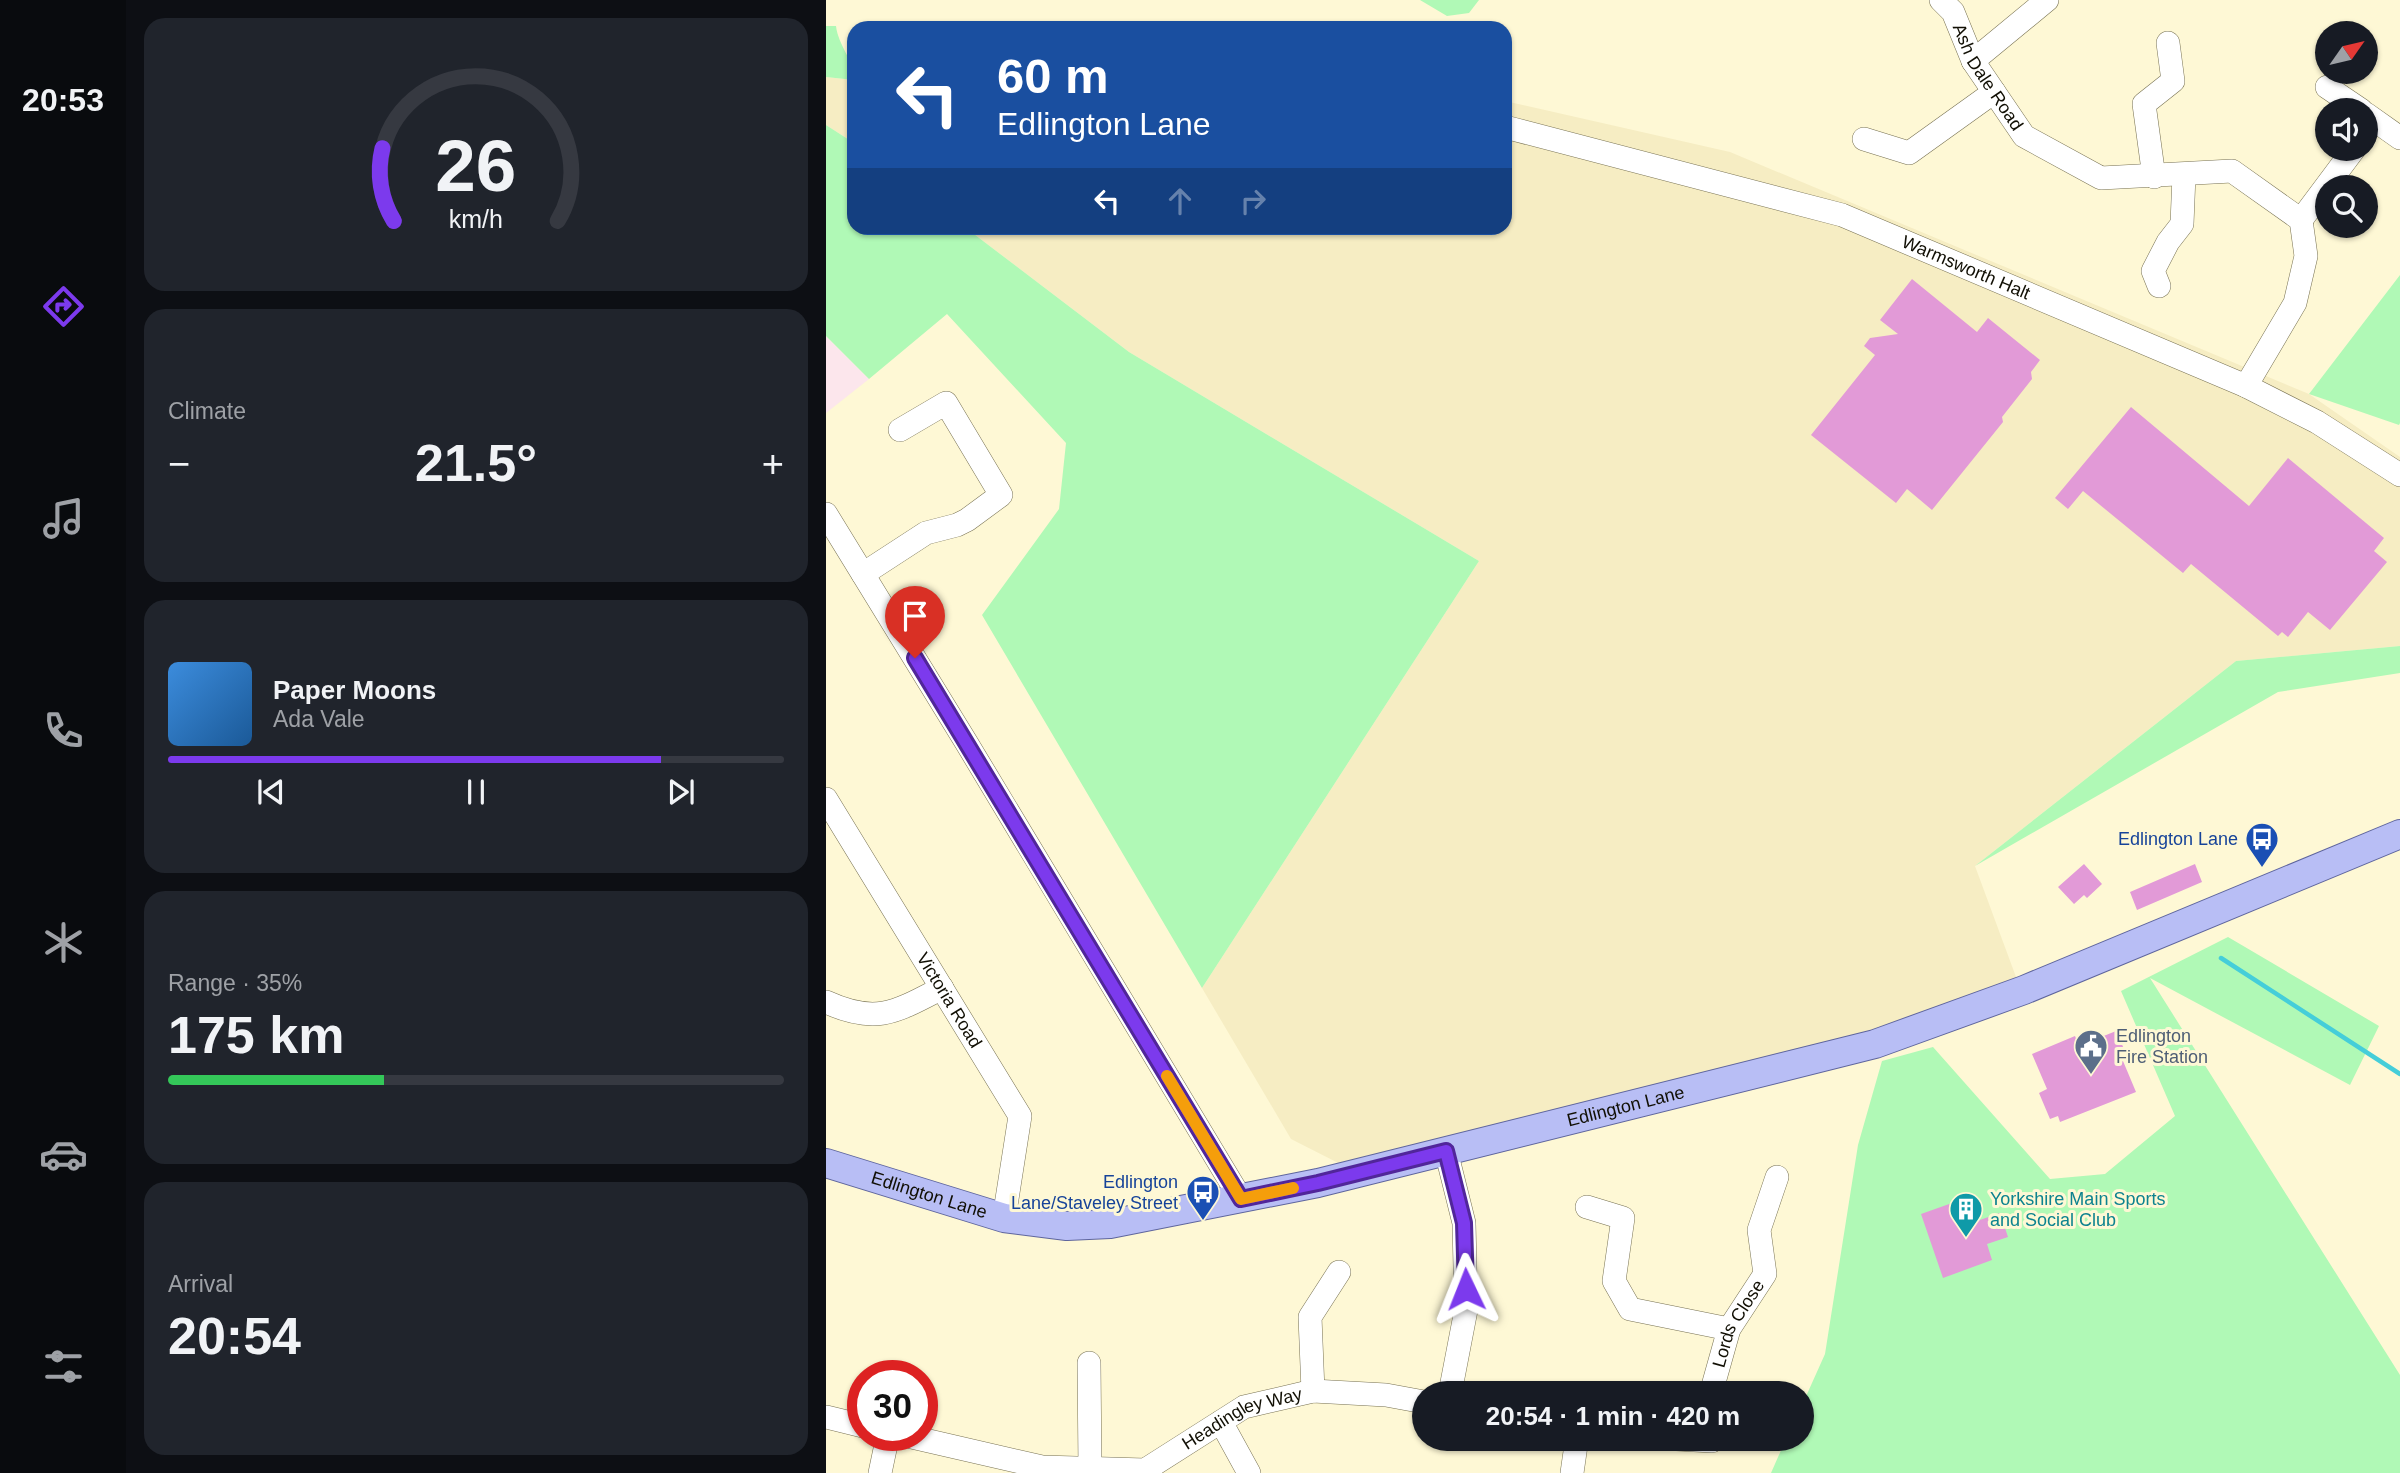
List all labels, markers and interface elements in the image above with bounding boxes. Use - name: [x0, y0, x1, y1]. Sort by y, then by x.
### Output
- street label: Ash Dale Road: [1949, 21, 2027, 134]
- north arrow: [2315, 21, 2378, 84]
- map controls: [2315, 21, 2378, 238]
- icon: left: [882, 49, 973, 140]
- text: 60 m: [997, 49, 1109, 103]
- text: 20:53: [22, 82, 104, 118]
- button: sound: [2315, 98, 2378, 161]
- text: Edlington Lane: [997, 106, 1211, 142]
- text: 26: [436, 125, 516, 206]
- button: search: [2315, 175, 2378, 238]
- icon: left: [1088, 182, 1126, 220]
- icon: ahead: [1161, 182, 1199, 220]
- icon: right: [1234, 182, 1272, 220]
- text: km/h: [449, 204, 503, 232]
- street label: Warmsworth Halt: [1899, 232, 2033, 303]
- icon: directions: [39, 282, 88, 331]
- text: Climate: [168, 398, 246, 424]
- text: 21.5°: [415, 434, 537, 492]
- text: −: [168, 443, 190, 485]
- text: +: [762, 443, 784, 485]
- icon: music: [39, 494, 88, 543]
- pin: [885, 586, 945, 658]
- icon: arrive: [896, 597, 934, 635]
- text: Paper Moons: [273, 675, 436, 705]
- icon: phone: [39, 706, 88, 755]
- text: Ada Vale: [273, 706, 365, 732]
- icon: previous: [252, 773, 290, 811]
- icon: pause: [457, 773, 495, 811]
- icon: next: [662, 773, 700, 811]
- bus stop icon: Edlington Lane: [2243, 820, 2281, 869]
- place label: Edlington Lane: [2118, 829, 2238, 849]
- icon: climate: [39, 918, 88, 967]
- street label: Victoria Road: [913, 949, 986, 1051]
- text: Range · 35%: [168, 970, 302, 996]
- text: 175 km: [168, 1006, 344, 1064]
- place label: Edlington Fire Station: [2116, 1026, 2208, 1067]
- public building icon: Edlington Fire Station: [2072, 1027, 2110, 1076]
- street label: Edlington Lane: [1565, 1082, 1686, 1130]
- icon: car: [39, 1130, 88, 1179]
- street label: Edlington Lane: [869, 1168, 990, 1222]
- place label: Edlington Lane/Staveley Street: [1011, 1172, 1178, 1213]
- bus stop icon: Edlington Lane/Staveley Street: [1184, 1173, 1222, 1222]
- place label: Yorkshire Main Sports and Social Club: [1990, 1189, 2165, 1230]
- building icon: Yorkshire Main Sports and Social Club: [1947, 1190, 1985, 1239]
- position arrow: [1429, 1252, 1503, 1326]
- text: Arrival: [168, 1271, 233, 1297]
- street label: Lords Close: [1709, 1276, 1768, 1370]
- text: 20:54: [168, 1307, 301, 1365]
- icon: filters: [39, 1342, 88, 1391]
- speed limit sign: 30: [847, 1360, 938, 1451]
- street label: Headingley Way: [1179, 1384, 1304, 1454]
- text: 20:54 · 1 min · 420 m: [1486, 1401, 1740, 1431]

